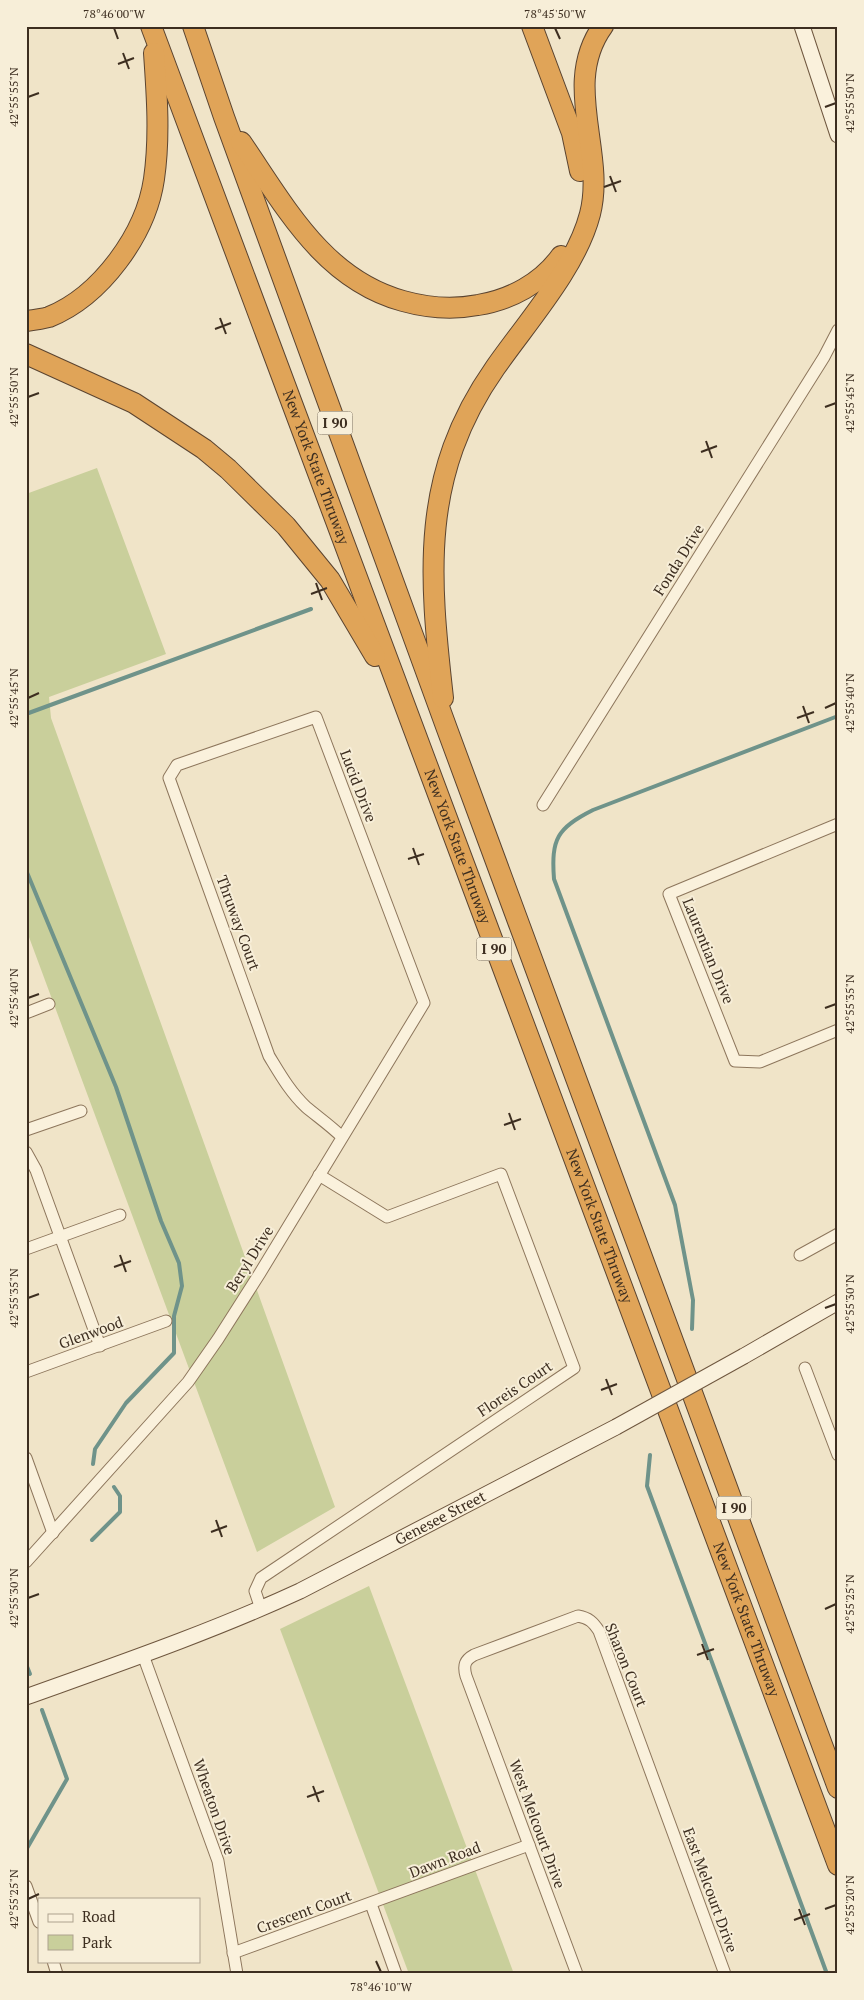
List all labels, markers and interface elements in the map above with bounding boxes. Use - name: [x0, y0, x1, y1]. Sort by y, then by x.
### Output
- text: 78°46'00"W: [83, 6, 146, 21]
- text: 78°45'50"W: [524, 6, 587, 21]
- text: 42°55'55"N: [6, 67, 21, 127]
- text: 42°55'50"N: [842, 73, 857, 133]
- text: 42°55'50"N: [6, 367, 21, 427]
- text: 42°55'45"N: [842, 373, 857, 433]
- street label: New York State Thruway: [279, 387, 355, 547]
- road number: I 90: [318, 412, 352, 434]
- street label: Fonda Drive: [648, 520, 708, 599]
- text: 42°55'45"N: [6, 668, 21, 728]
- text: 42°55'40"N: [842, 673, 857, 733]
- street label: Lucid Drive: [336, 747, 382, 825]
- street label: New York State Thruway: [421, 766, 497, 927]
- street label: Thruway Court: [212, 872, 266, 973]
- street label: Laurentian Drive: [679, 895, 739, 1007]
- road number: I 90: [476, 938, 512, 961]
- text: 42°55'40"N: [6, 968, 21, 1028]
- text: 42°55'35"N: [842, 974, 857, 1034]
- street label: New York State Thruway: [562, 1146, 638, 1306]
- street label: Beryl Drive: [221, 1222, 277, 1295]
- text: 42°55'35"N: [6, 1268, 21, 1328]
- text: 42°55'30"N: [842, 1274, 857, 1334]
- street label: Glenwood: [56, 1311, 126, 1353]
- street label: Floreis Court: [473, 1355, 556, 1421]
- street label: Genesee Street: [391, 1485, 489, 1549]
- road number: I 90: [716, 1496, 752, 1520]
- street label: New York State Thruway: [709, 1539, 785, 1700]
- text: 42°55'30"N: [6, 1568, 21, 1628]
- text: 42°55'25"N: [842, 1574, 857, 1634]
- street label: Sharon Court: [601, 1620, 653, 1710]
- street label: Wheaton Drive: [189, 1756, 241, 1857]
- street label: West Melcourt Drive: [505, 1756, 571, 1891]
- street label: East Melcourt Drive: [679, 1824, 743, 1955]
- street label: Dawn Road: [406, 1836, 483, 1882]
- text: 42°55'25"N: [6, 1869, 21, 1929]
- text: 42°55'20"N: [842, 1875, 857, 1935]
- street label: Crescent Court: [254, 1885, 354, 1937]
- legend: [38, 1898, 200, 1962]
- text: Road: [82, 1906, 115, 1926]
- text: Park: [82, 1932, 112, 1952]
- text: 78°46'10"W: [350, 1979, 413, 1994]

